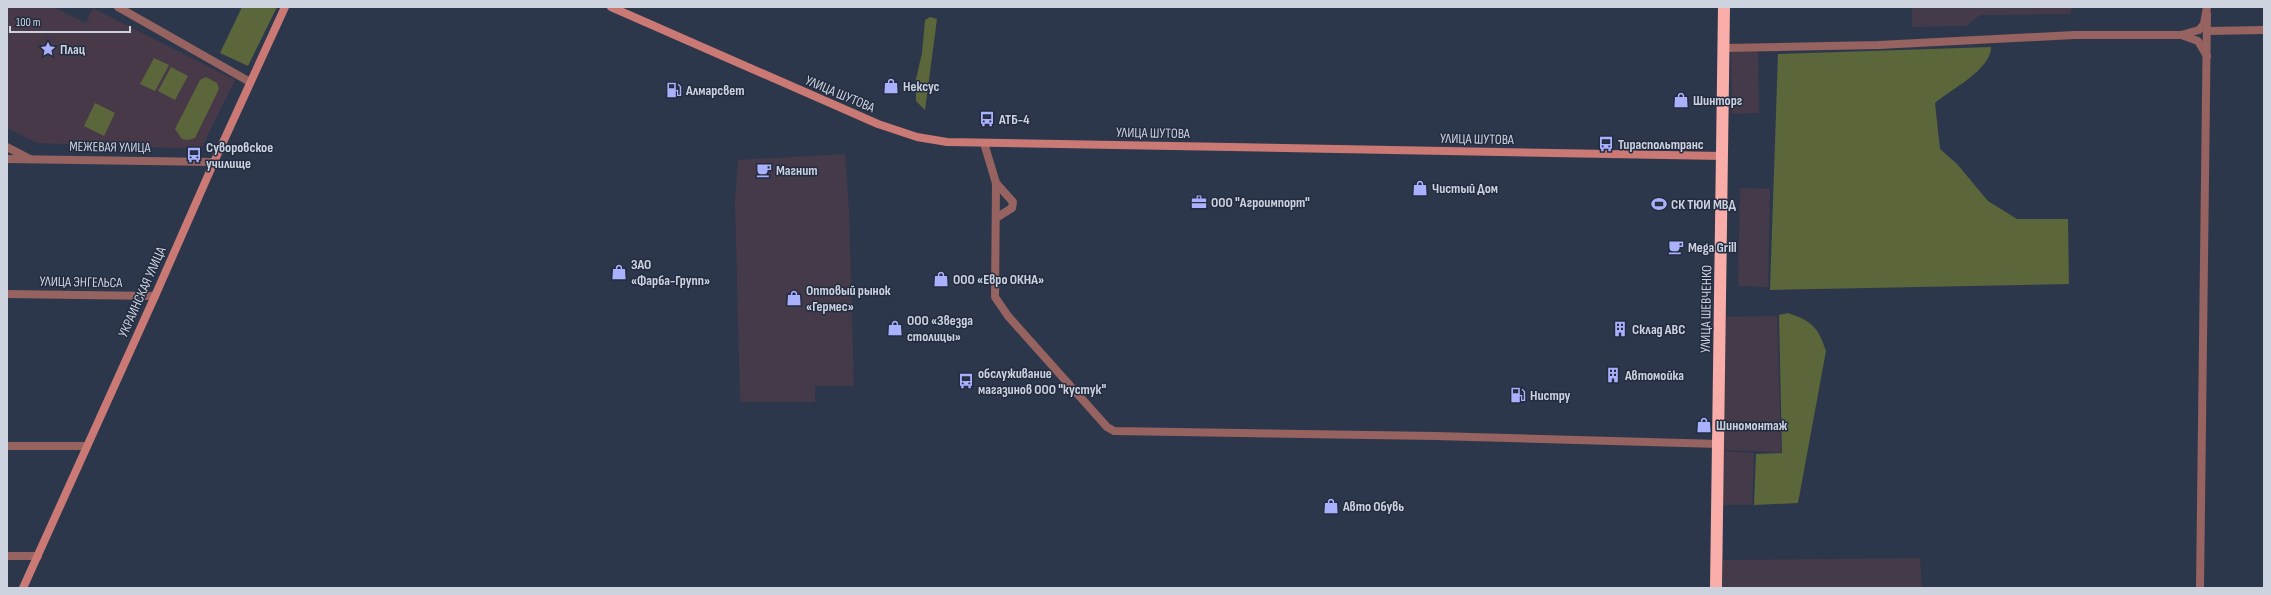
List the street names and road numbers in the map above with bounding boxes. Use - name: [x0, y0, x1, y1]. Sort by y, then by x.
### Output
- street label: УЛИЦА ШУТОВА: [803, 72, 878, 117]
- street label: УЛИЦА ШУТОВА: [1116, 124, 1191, 142]
- street label: УЛИЦА ШУТОВА: [1440, 130, 1515, 148]
- street label: МЕЖЕВАЯ УЛИЦА: [69, 138, 152, 156]
- street label: УКРАИНСКАЯ УЛИЦА: [114, 243, 170, 340]
- street label: УЛИЦА ШЕВЧЕНКО: [1697, 265, 1715, 353]
- street label: УЛИЦА ЭНГЕЛЬСА: [39, 273, 124, 291]

